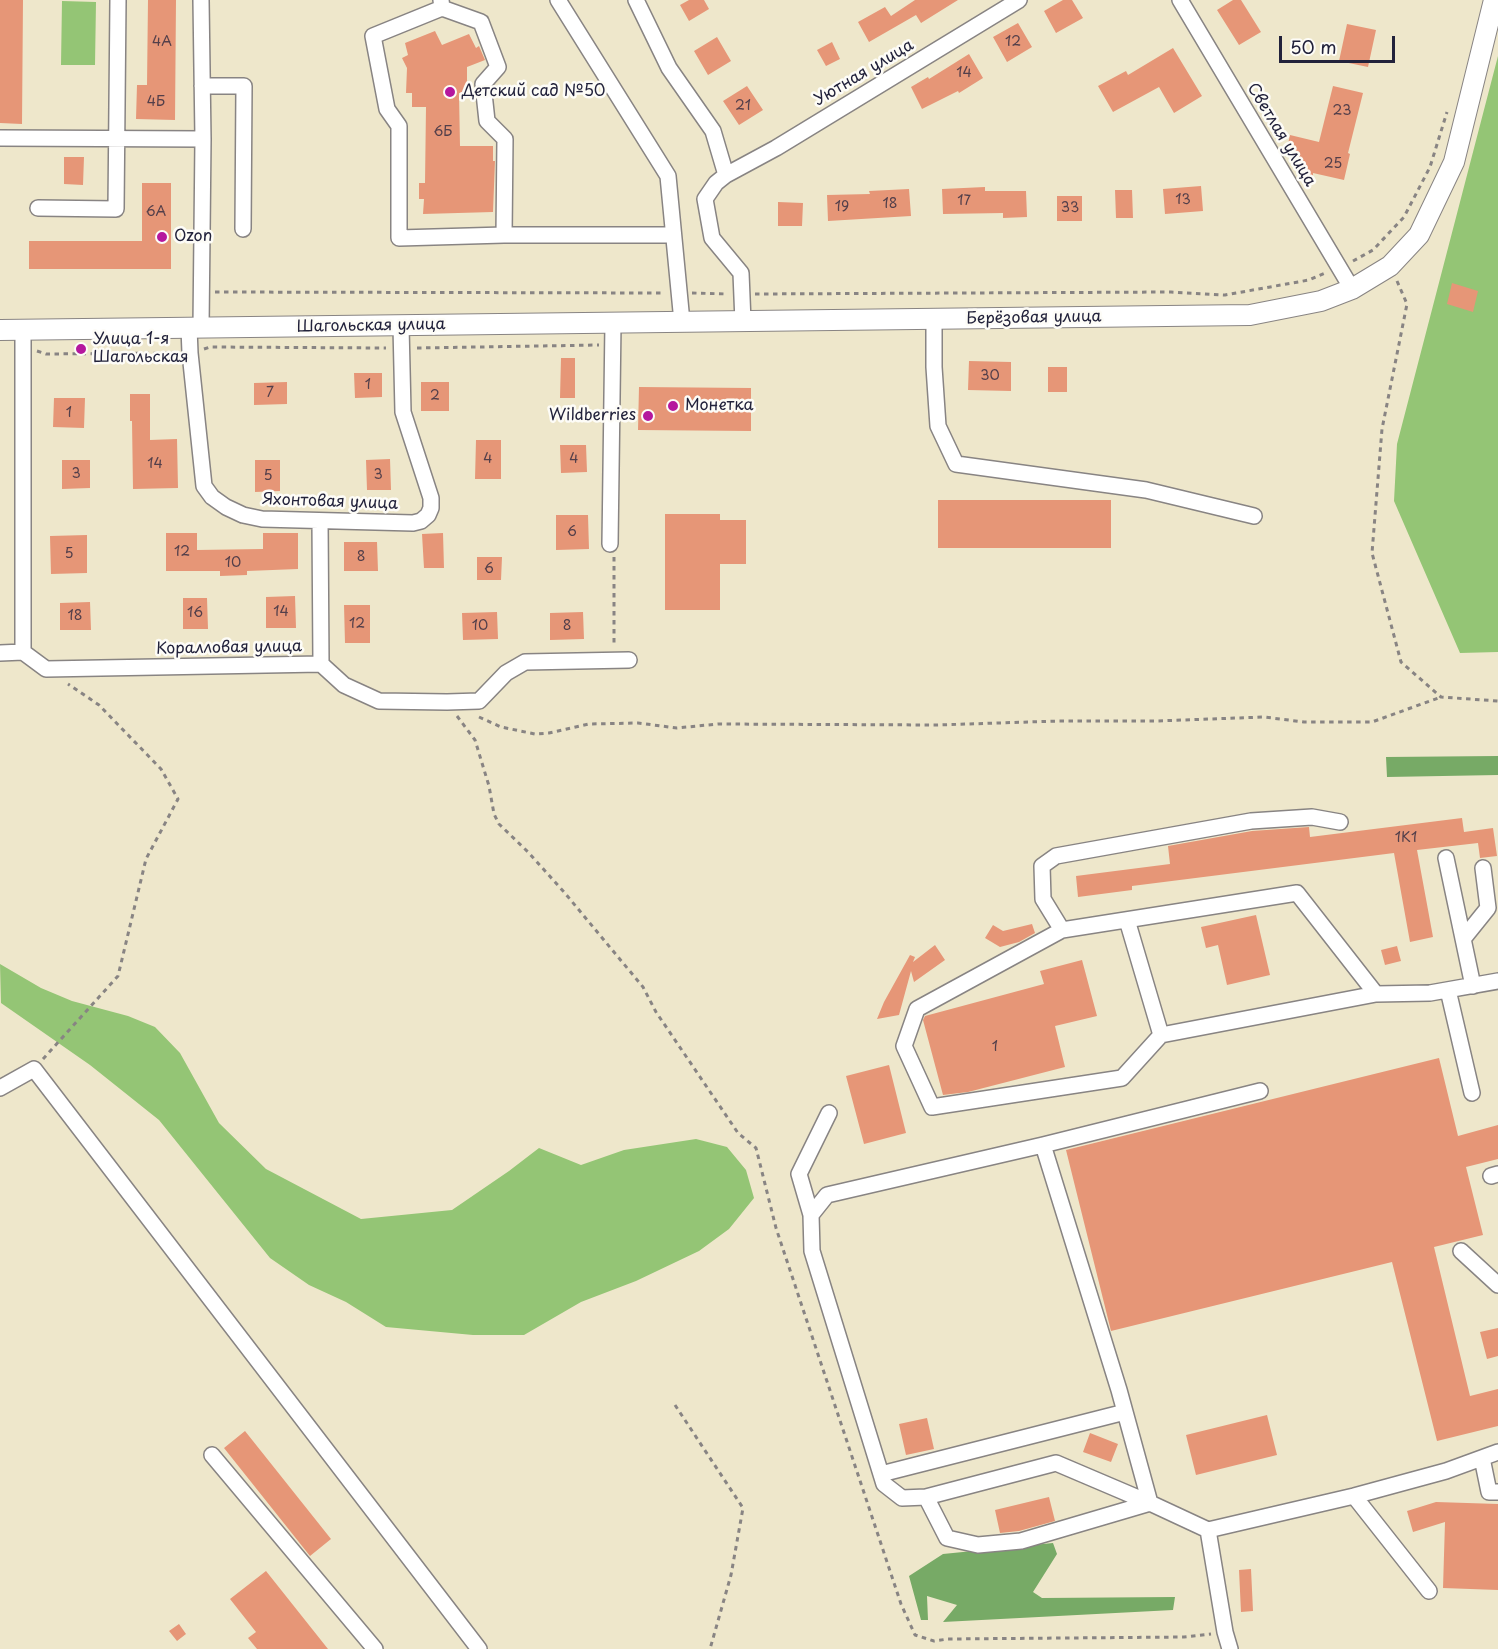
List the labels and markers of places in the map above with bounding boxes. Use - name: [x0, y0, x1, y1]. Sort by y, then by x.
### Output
- place label: Детский сад №50: [462, 82, 606, 102]
- marker: Детский сад №50: [443, 85, 457, 99]
- place label: Ozon: [174, 227, 212, 247]
- marker: Ozon: [155, 230, 169, 244]
- place label: Улица 1-я Шагольская: [93, 330, 189, 368]
- marker: Улица 1-я Шагольская: [74, 342, 88, 356]
- place label: Монетка: [685, 396, 754, 416]
- marker: Монетка: [666, 399, 680, 413]
- place label: Wildberries: [549, 406, 636, 426]
- marker: Wildberries: [641, 409, 655, 423]

